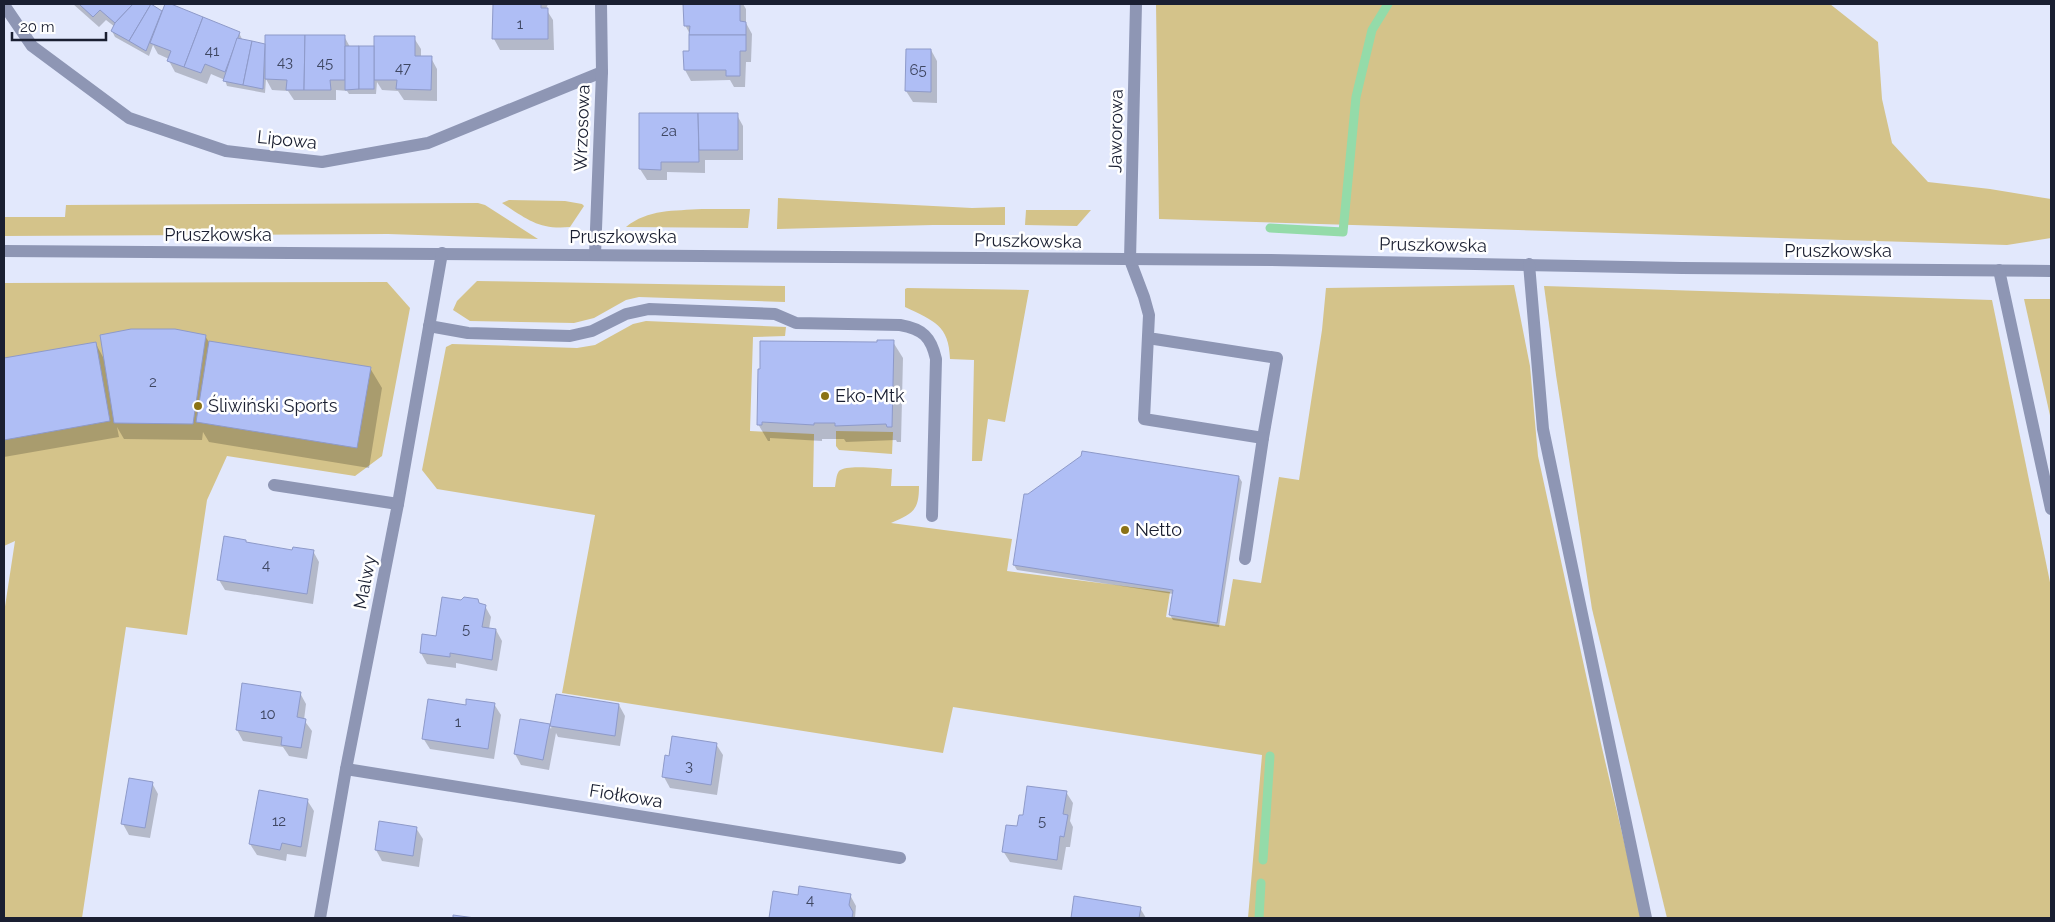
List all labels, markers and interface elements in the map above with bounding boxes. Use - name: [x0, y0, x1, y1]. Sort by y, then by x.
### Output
- scale bar: [12, 10, 106, 42]
- house number: 1: [517, 15, 524, 33]
- text: 20 m: [20, 18, 55, 36]
- house number: 41: [205, 42, 220, 60]
- house number: 43: [277, 53, 293, 71]
- house number: 45: [317, 54, 333, 72]
- house number: 47: [395, 59, 411, 77]
- house number: 65: [909, 61, 927, 79]
- street label: Wrzosowa: [569, 84, 594, 172]
- street label: Jaworowa: [1104, 89, 1127, 173]
- house number: 2a: [661, 122, 677, 140]
- street label: Lipowa: [256, 126, 318, 153]
- street label: Pruszkowska: [164, 224, 272, 245]
- street label: Pruszkowska: [569, 226, 677, 247]
- street label: Pruszkowska: [974, 229, 1082, 252]
- street label: Pruszkowska: [1379, 233, 1487, 256]
- street label: Pruszkowska: [1784, 240, 1892, 261]
- house number: 2: [149, 373, 157, 391]
- place label: Eko-Mtk: [835, 385, 905, 406]
- marker: Eko-Mtk: [819, 390, 831, 402]
- place label: Śliwiński Sports: [208, 394, 338, 416]
- marker: Śliwiński Sports: [192, 400, 204, 412]
- place label: Netto: [1135, 519, 1182, 540]
- marker: Netto: [1119, 524, 1131, 536]
- street label: Malwy: [349, 553, 380, 611]
- house number: 4: [262, 556, 270, 574]
- house number: 5: [462, 620, 470, 638]
- house number: 10: [260, 705, 276, 723]
- house number: 1: [455, 713, 462, 731]
- house number: 3: [685, 757, 693, 775]
- street label: Fiołkowa: [588, 779, 664, 812]
- house number: 12: [272, 812, 286, 830]
- house number: 5: [1038, 812, 1046, 830]
- house number: 4: [806, 891, 814, 909]

